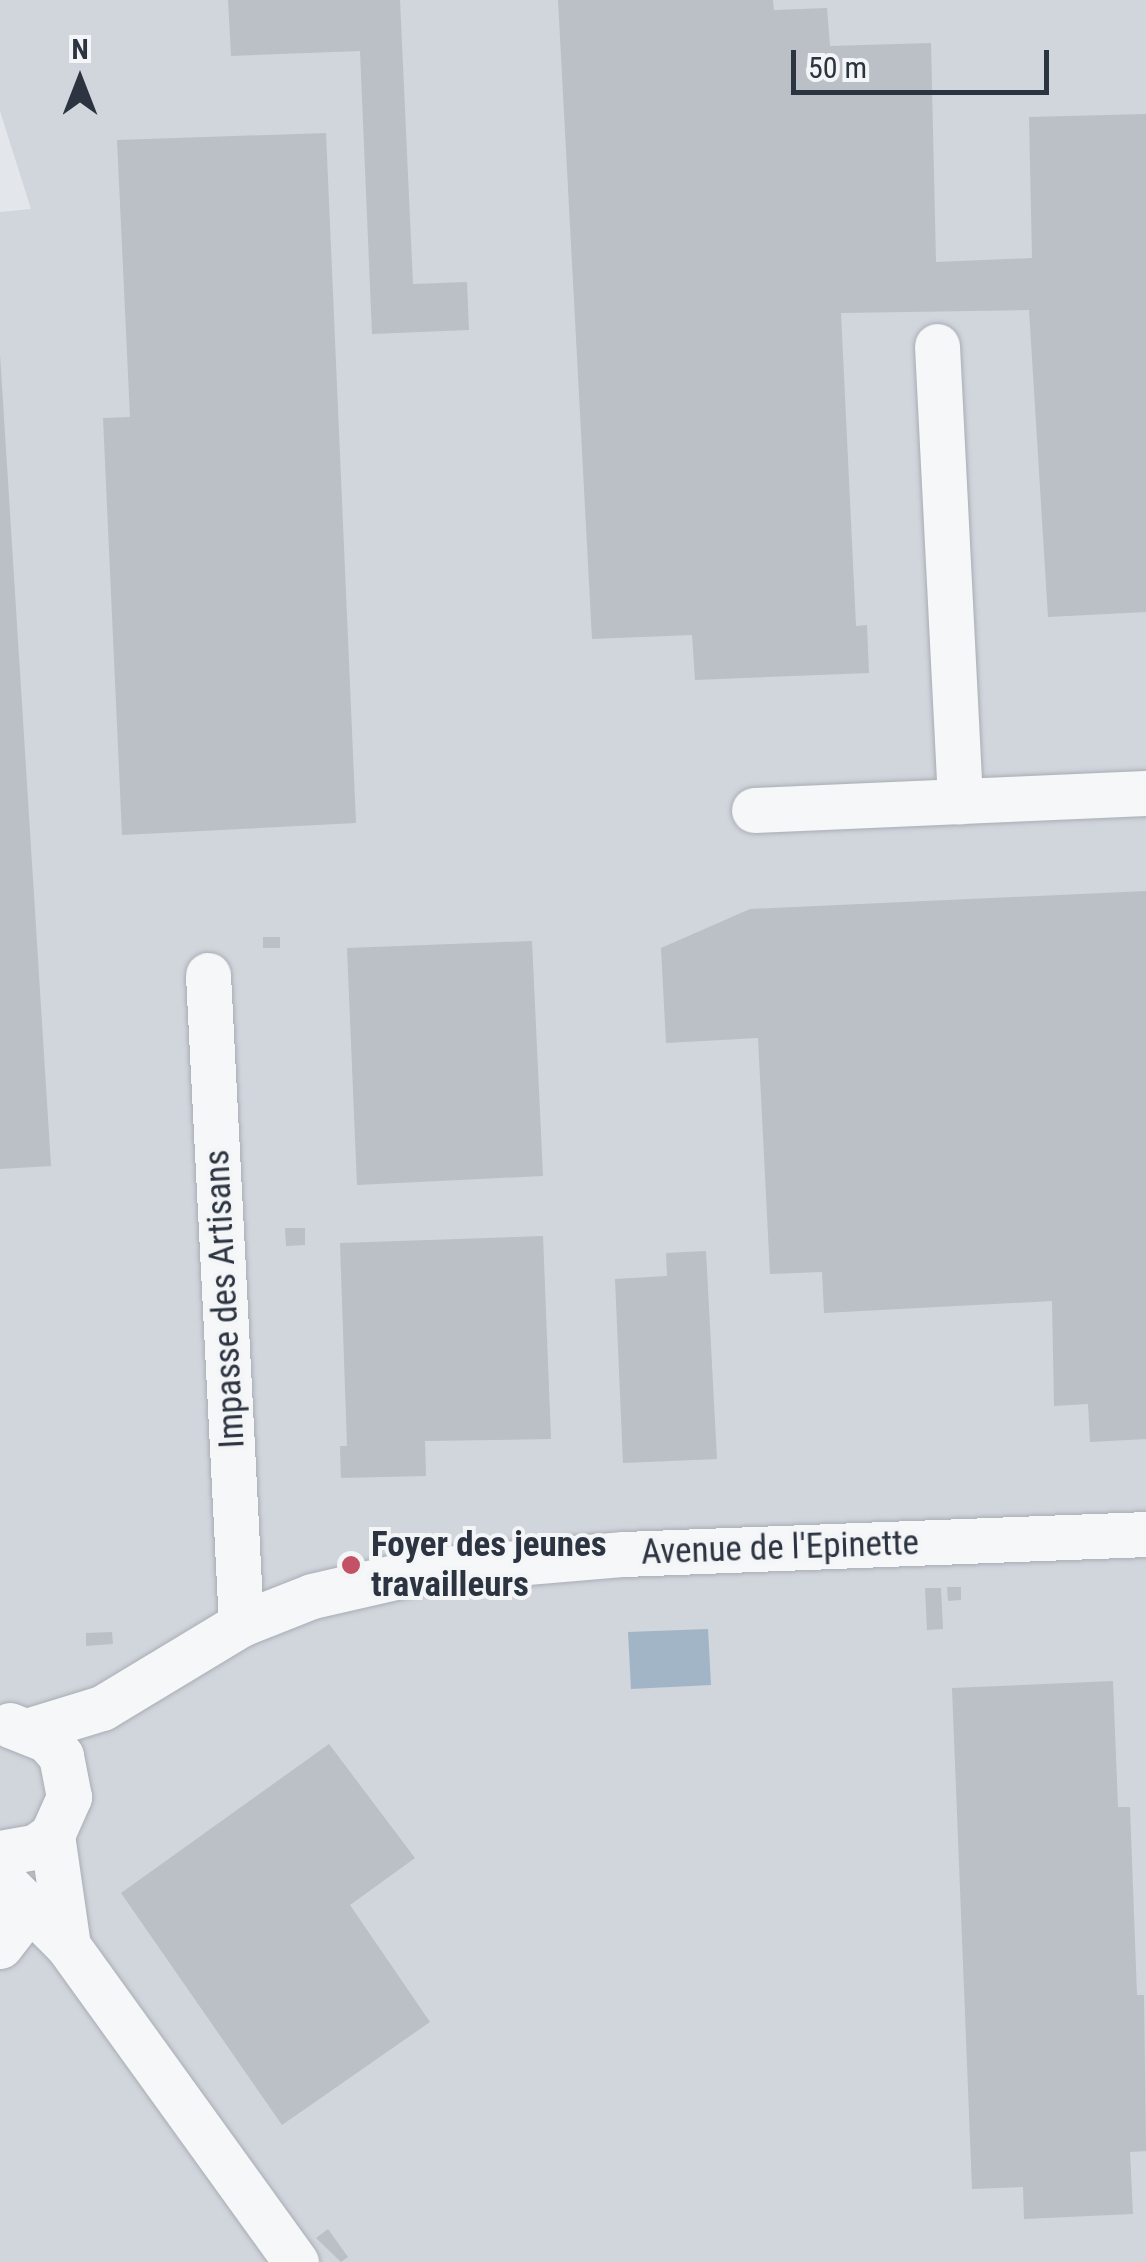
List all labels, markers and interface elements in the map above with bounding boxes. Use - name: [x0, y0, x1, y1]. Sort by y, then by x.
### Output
- north arrow: [30, 30, 130, 130]
- scale bar: [796, 30, 1054, 92]
- text: N: [71, 33, 89, 66]
- text: 50 m: [808, 50, 867, 85]
- street label: Impasse des Artisans: [196, 1149, 254, 1449]
- street label: Avenue de l'Epinette: [640, 1522, 920, 1574]
- place label: Foyer des jeunes travailleurs: [371, 1524, 607, 1606]
- marker: Foyer des jeunes travailleurs: [340, 1554, 362, 1576]

